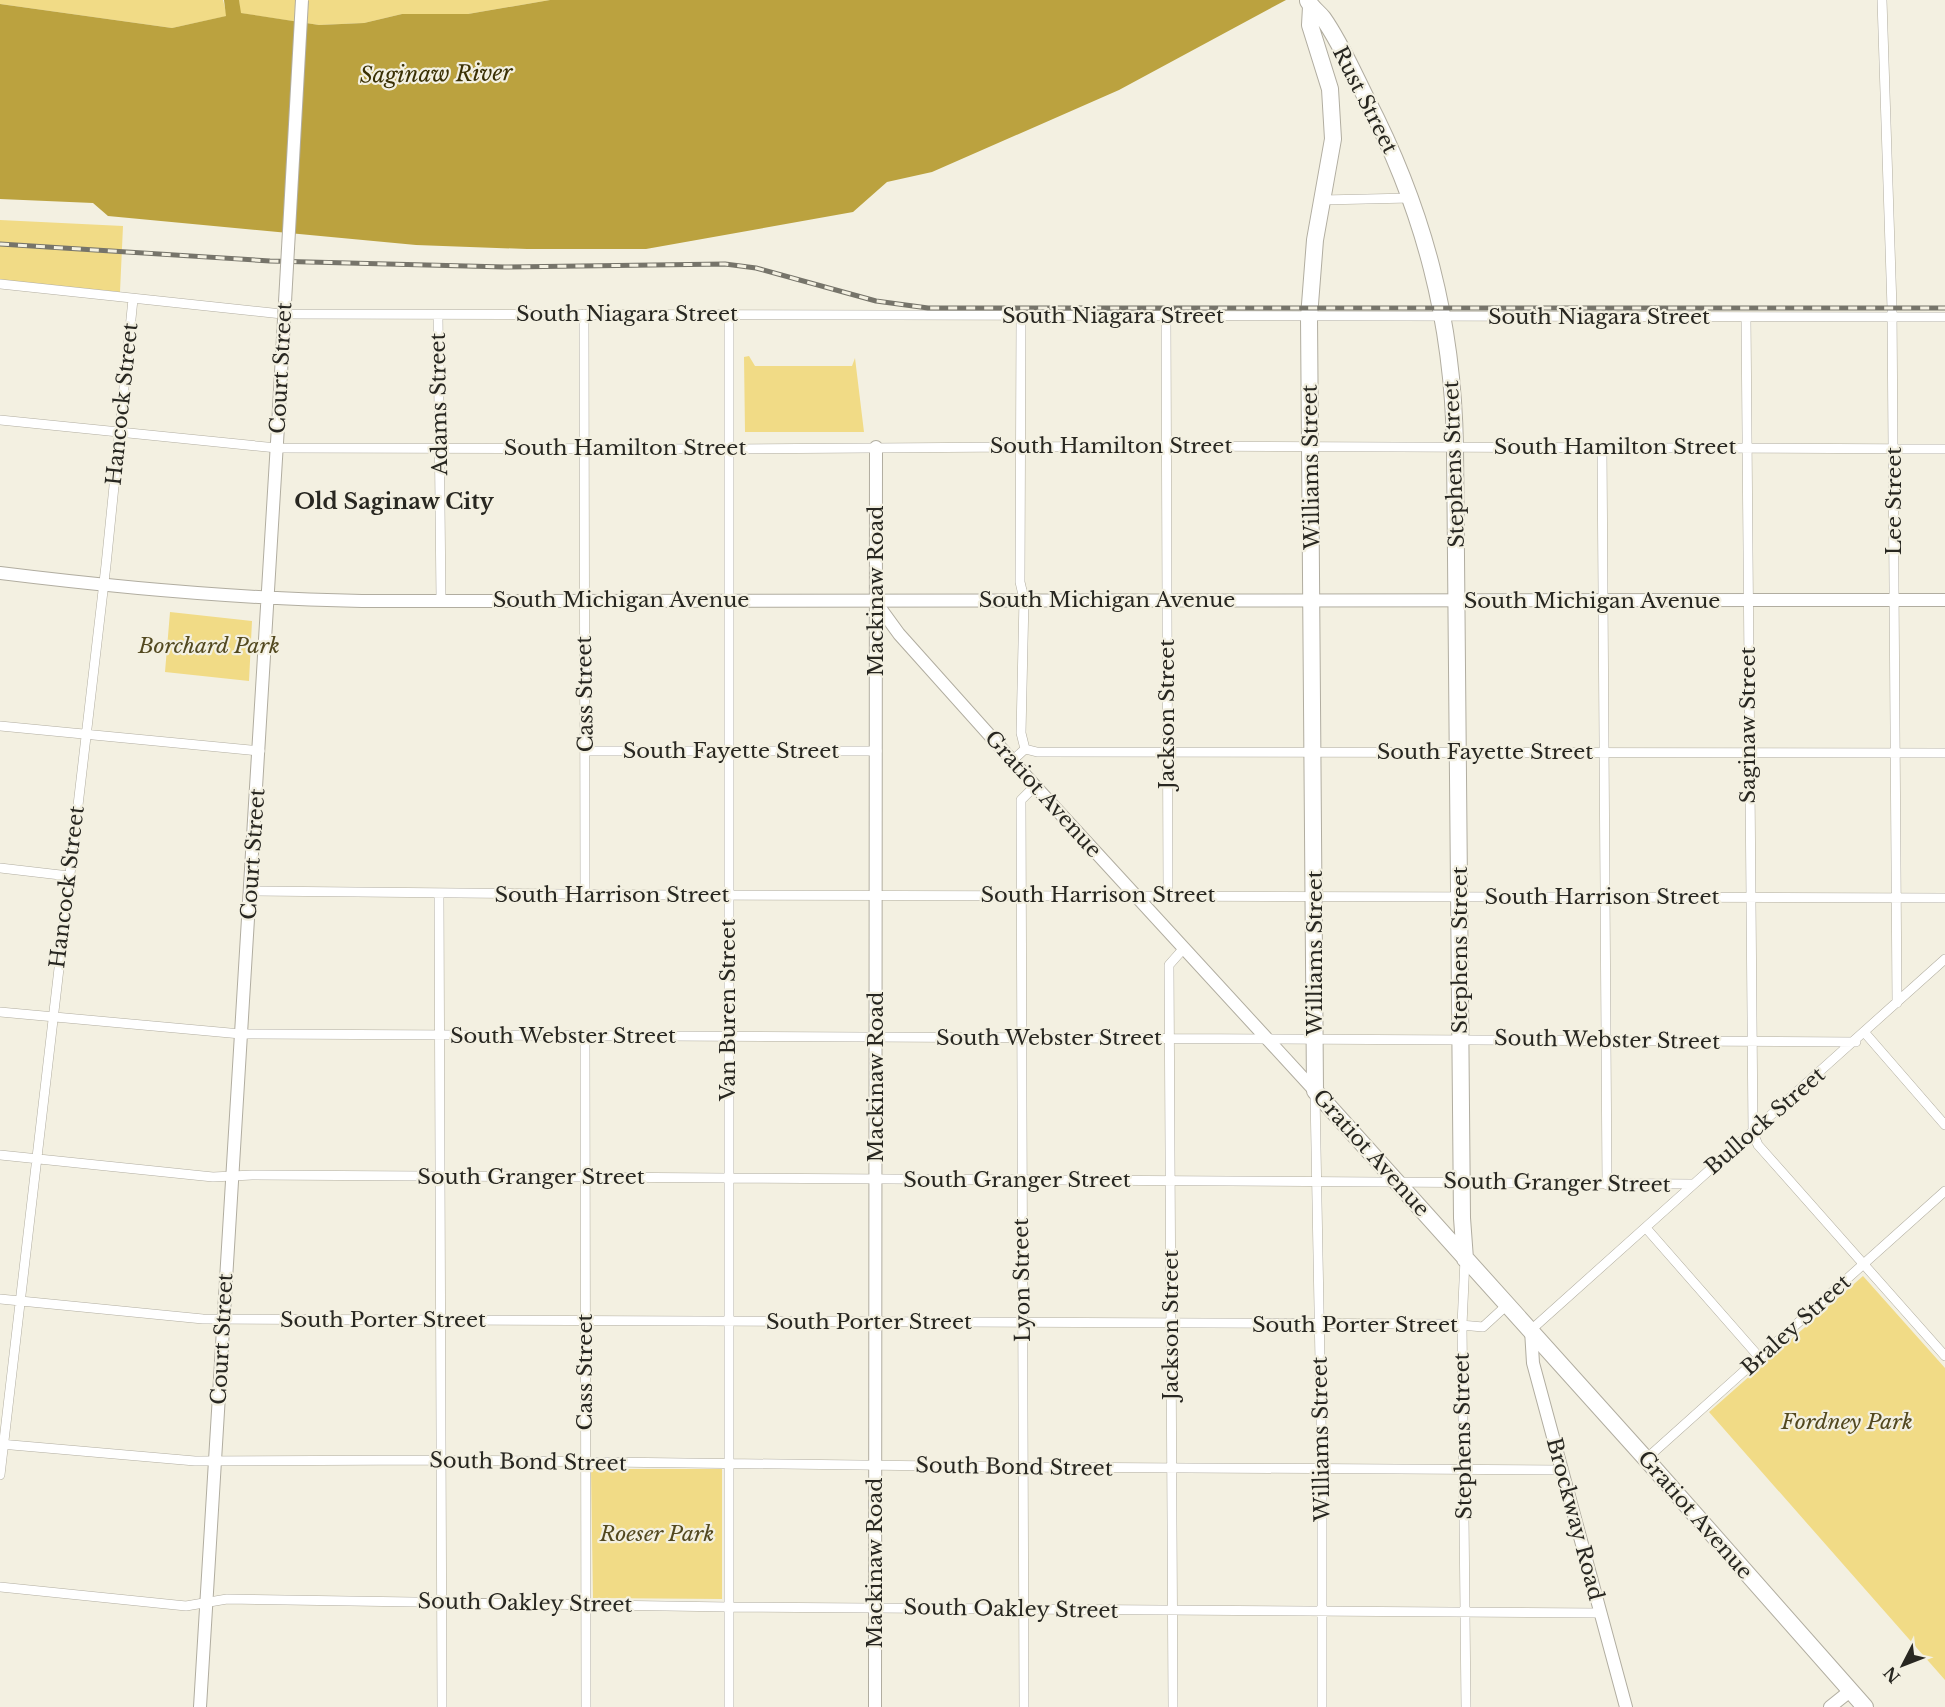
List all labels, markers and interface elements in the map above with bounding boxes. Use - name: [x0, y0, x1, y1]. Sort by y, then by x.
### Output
- street label: Rust Street: [1327, 42, 1403, 158]
- water label: Saginaw River: [359, 59, 514, 89]
- street label: Court Street: [265, 301, 297, 434]
- street label: South Niagara Street: [516, 301, 738, 327]
- street label: South Niagara Street: [1002, 303, 1224, 329]
- street label: South Niagara Street: [1488, 304, 1710, 330]
- street label: Hancock Street: [101, 321, 143, 487]
- street label: Adams Street: [425, 332, 453, 477]
- street label: Stephens Street: [1438, 380, 1470, 548]
- street label: Williams Street: [1297, 384, 1325, 551]
- street label: South Hamilton Street: [990, 433, 1232, 459]
- street label: South Hamilton Street: [1494, 434, 1736, 460]
- street label: South Hamilton Street: [504, 435, 746, 461]
- street label: Lee Street: [1881, 447, 1907, 555]
- district label: Old Saginaw City: [294, 488, 495, 515]
- street label: Mackinaw Road: [863, 506, 889, 676]
- street label: South Michigan Avenue: [493, 587, 749, 613]
- street label: South Michigan Avenue: [979, 587, 1235, 613]
- street label: South Michigan Avenue: [1464, 588, 1720, 614]
- park label: Borchard Park: [137, 633, 280, 659]
- street label: Cass Street: [571, 635, 599, 753]
- street label: Jackson Street: [1154, 639, 1180, 792]
- street label: Saginaw Street: [1735, 646, 1761, 804]
- street label: Gratiot Avenue: [979, 725, 1107, 863]
- street label: South Fayette Street: [623, 738, 839, 764]
- street label: South Fayette Street: [1377, 739, 1593, 765]
- street label: Court Street: [235, 787, 271, 921]
- street label: Hancock Street: [44, 804, 90, 970]
- street label: Stephens Street: [1447, 866, 1473, 1034]
- street label: Williams Street: [1302, 870, 1328, 1037]
- street label: South Harrison Street: [495, 882, 730, 908]
- street label: South Harrison Street: [981, 882, 1216, 908]
- street label: South Harrison Street: [1485, 884, 1720, 910]
- street label: Van Buren Street: [715, 919, 741, 1102]
- street label: Mackinaw Road: [863, 992, 889, 1162]
- street label: South Webster Street: [450, 1023, 676, 1049]
- street label: South Webster Street: [936, 1025, 1162, 1051]
- street label: South Webster Street: [1494, 1025, 1720, 1055]
- street label: Bullock Street: [1700, 1062, 1830, 1180]
- street label: Gratiot Avenue: [1307, 1084, 1435, 1222]
- street label: South Granger Street: [417, 1164, 645, 1190]
- street label: South Granger Street: [903, 1167, 1131, 1193]
- street label: South Granger Street: [1443, 1168, 1671, 1198]
- street label: Lyon Street: [1008, 1218, 1036, 1342]
- street label: Jackson Street: [1158, 1250, 1184, 1403]
- street label: Braley Street: [1736, 1269, 1856, 1381]
- street label: Court Street: [206, 1272, 238, 1405]
- street label: South Porter Street: [280, 1307, 486, 1333]
- street label: South Porter Street: [766, 1309, 972, 1335]
- street label: South Porter Street: [1252, 1312, 1458, 1338]
- street label: Cass Street: [572, 1314, 598, 1430]
- street label: Stephens Street: [1449, 1352, 1477, 1520]
- street label: Williams Street: [1307, 1356, 1335, 1523]
- park label: Fordney Park: [1780, 1409, 1913, 1435]
- street label: Brockway Road: [1541, 1435, 1609, 1603]
- street label: Gratiot Avenue: [1632, 1445, 1758, 1585]
- street label: South Bond Street: [429, 1447, 627, 1477]
- street label: South Bond Street: [915, 1452, 1113, 1482]
- street label: Mackinaw Road: [862, 1478, 888, 1648]
- park label: Roeser Park: [599, 1521, 714, 1547]
- street label: South Oakley Street: [417, 1588, 633, 1618]
- street label: South Oakley Street: [903, 1594, 1119, 1624]
- north arrow: [1873, 1635, 1933, 1695]
- text: N: [1879, 1663, 1904, 1687]

